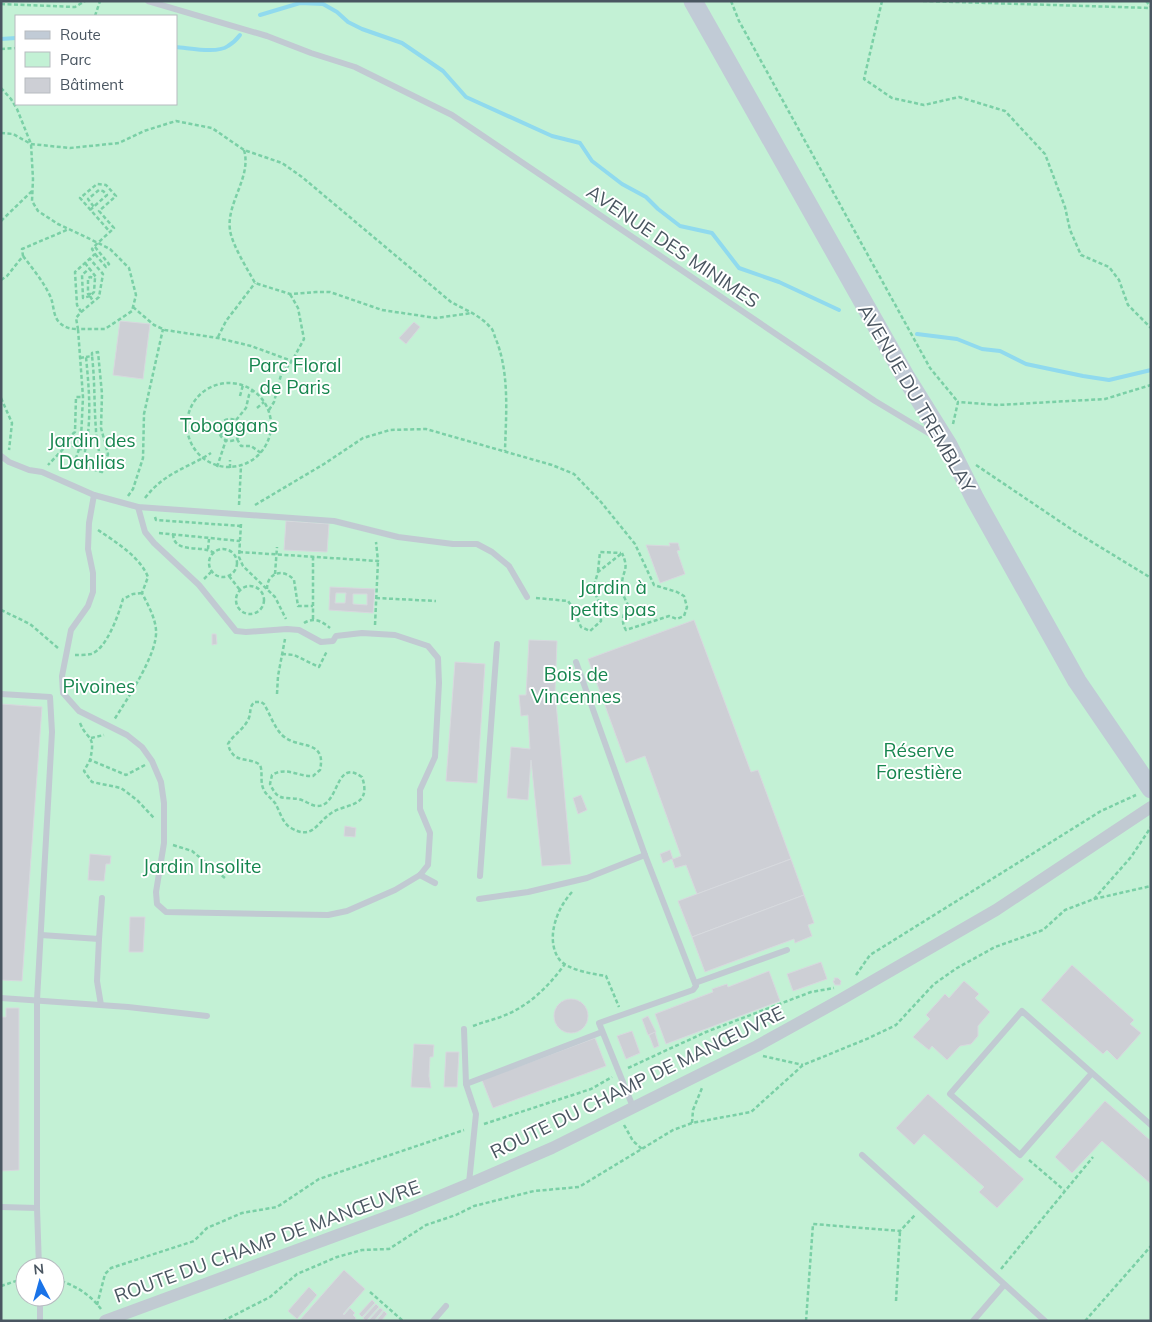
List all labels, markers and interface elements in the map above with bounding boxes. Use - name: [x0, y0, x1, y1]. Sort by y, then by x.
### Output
- legend: [15, 15, 178, 105]
- text: Route: [60, 25, 101, 44]
- text: Parc: [60, 50, 91, 69]
- text: Bâtiment: [60, 75, 123, 94]
- street label: AVENUE DES MINIMES: [582, 179, 764, 313]
- street label: AVENUE DU TREMBLAY: [853, 299, 981, 497]
- park label: Parc Floral de Paris: [248, 353, 342, 399]
- park label: Toboggans: [180, 413, 278, 437]
- park label: Jardin des Dahlias: [48, 428, 136, 474]
- park label: Jardin à petits pas: [570, 575, 656, 621]
- park label: Bois de Vincennes: [531, 662, 621, 708]
- park label: Pivoines: [62, 674, 136, 698]
- park label: Réserve Forestière: [876, 738, 962, 784]
- park label: Jardin Insolite: [143, 854, 261, 878]
- street label: ROUTE DU CHAMP DE MANŒUVRE: [486, 1000, 788, 1164]
- street label: ROUTE DU CHAMP DE MANŒUVRE: [111, 1174, 423, 1308]
- north arrow: [15, 1257, 65, 1307]
- text: N: [32, 1260, 45, 1279]

